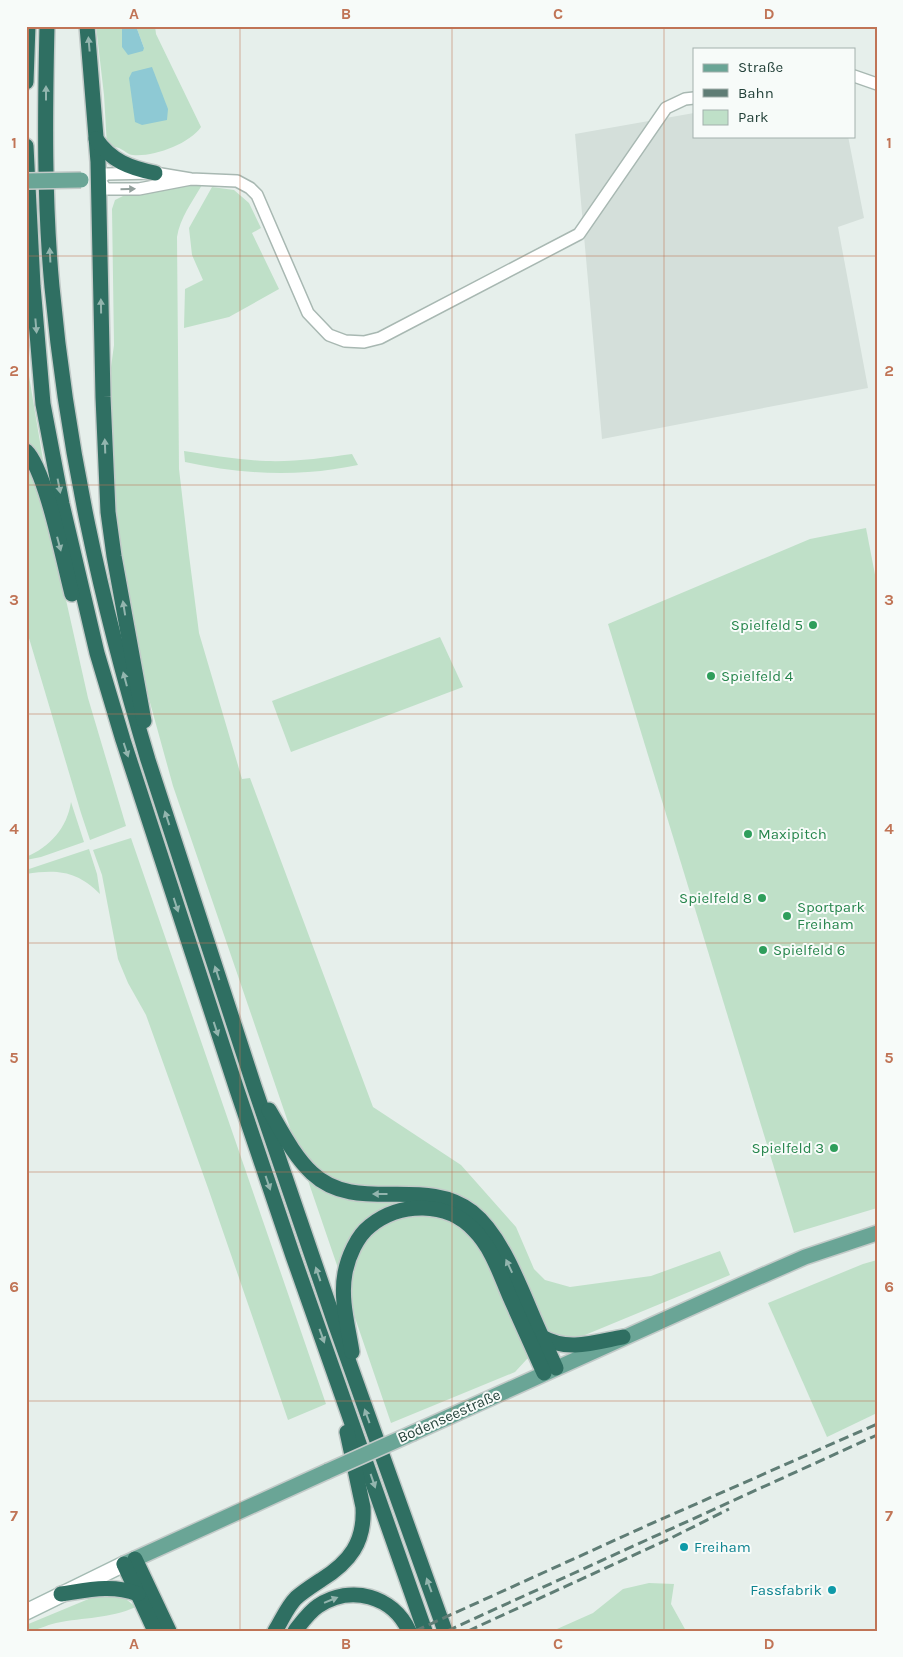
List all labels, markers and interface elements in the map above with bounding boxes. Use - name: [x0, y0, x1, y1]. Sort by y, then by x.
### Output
- text: A: [129, 4, 139, 23]
- text: B: [341, 4, 351, 23]
- text: C: [553, 4, 563, 23]
- text: D: [764, 4, 775, 23]
- one-way arrow: [84, 36, 92, 52]
- legend: [693, 48, 856, 138]
- text: Straße: [738, 58, 783, 76]
- text: Bahn: [738, 84, 774, 102]
- one-way arrow: [42, 85, 50, 101]
- text: Park: [738, 108, 768, 126]
- text: 1: [11, 133, 17, 152]
- text: 1: [886, 133, 892, 152]
- one-way arrow: [121, 185, 137, 193]
- one-way arrow: [45, 247, 53, 263]
- one-way arrow: [97, 298, 105, 314]
- one-way arrow: [32, 318, 40, 334]
- text: 2: [9, 361, 19, 380]
- text: 2: [884, 361, 894, 380]
- one-way arrow: [100, 438, 108, 454]
- one-way arrow: [55, 479, 63, 494]
- one-way arrow: [55, 536, 63, 551]
- text: 3: [9, 590, 19, 609]
- text: 3: [884, 590, 894, 609]
- one-way arrow: [119, 600, 127, 616]
- place label: Spielfeld 5: [731, 616, 803, 634]
- marker: Spielfeld 5: [807, 619, 819, 631]
- place label: Spielfeld 4: [721, 667, 794, 685]
- marker: Spielfeld 4: [705, 670, 717, 682]
- one-way arrow: [120, 672, 128, 687]
- one-way arrow: [123, 743, 131, 758]
- one-way arrow: [163, 811, 170, 826]
- text: 4: [9, 819, 19, 838]
- text: 4: [884, 819, 894, 838]
- place label: Maxipitch: [758, 825, 827, 843]
- marker: Maxipitch: [742, 828, 754, 840]
- place label: Spielfeld 8: [679, 889, 752, 907]
- marker: Spielfeld 8: [756, 892, 768, 904]
- one-way arrow: [172, 898, 180, 913]
- place label: Sportpark Freiham: [797, 898, 865, 933]
- marker: Sportpark Freiham: [781, 910, 793, 922]
- place label: Spielfeld 6: [773, 941, 845, 959]
- marker: Spielfeld 6: [757, 944, 769, 956]
- one-way arrow: [213, 965, 221, 980]
- one-way arrow: [212, 1022, 220, 1037]
- text: 5: [9, 1048, 19, 1067]
- text: 5: [884, 1048, 894, 1067]
- place label: Spielfeld 3: [751, 1139, 824, 1157]
- marker: Spielfeld 3: [828, 1142, 840, 1154]
- one-way arrow: [264, 1176, 272, 1191]
- one-way arrow: [371, 1190, 387, 1198]
- one-way arrow: [505, 1259, 513, 1273]
- one-way arrow: [314, 1267, 321, 1282]
- text: 6: [9, 1277, 19, 1296]
- text: 6: [884, 1277, 894, 1296]
- one-way arrow: [319, 1329, 326, 1344]
- street label: Bodenseestraße: [395, 1385, 503, 1447]
- one-way arrow: [363, 1408, 371, 1423]
- one-way arrow: [369, 1474, 377, 1489]
- text: 7: [10, 1506, 18, 1525]
- text: 7: [885, 1506, 893, 1525]
- place label: Freiham: [694, 1538, 751, 1556]
- marker: Freiham: [678, 1541, 690, 1553]
- one-way arrow: [425, 1577, 433, 1592]
- place label: Fassfabrik: [750, 1581, 822, 1599]
- marker: Fassfabrik: [826, 1584, 838, 1596]
- one-way arrow: [324, 1596, 339, 1604]
- text: A: [129, 1634, 139, 1653]
- text: B: [341, 1634, 351, 1653]
- text: C: [553, 1634, 563, 1653]
- text: D: [764, 1634, 775, 1653]

